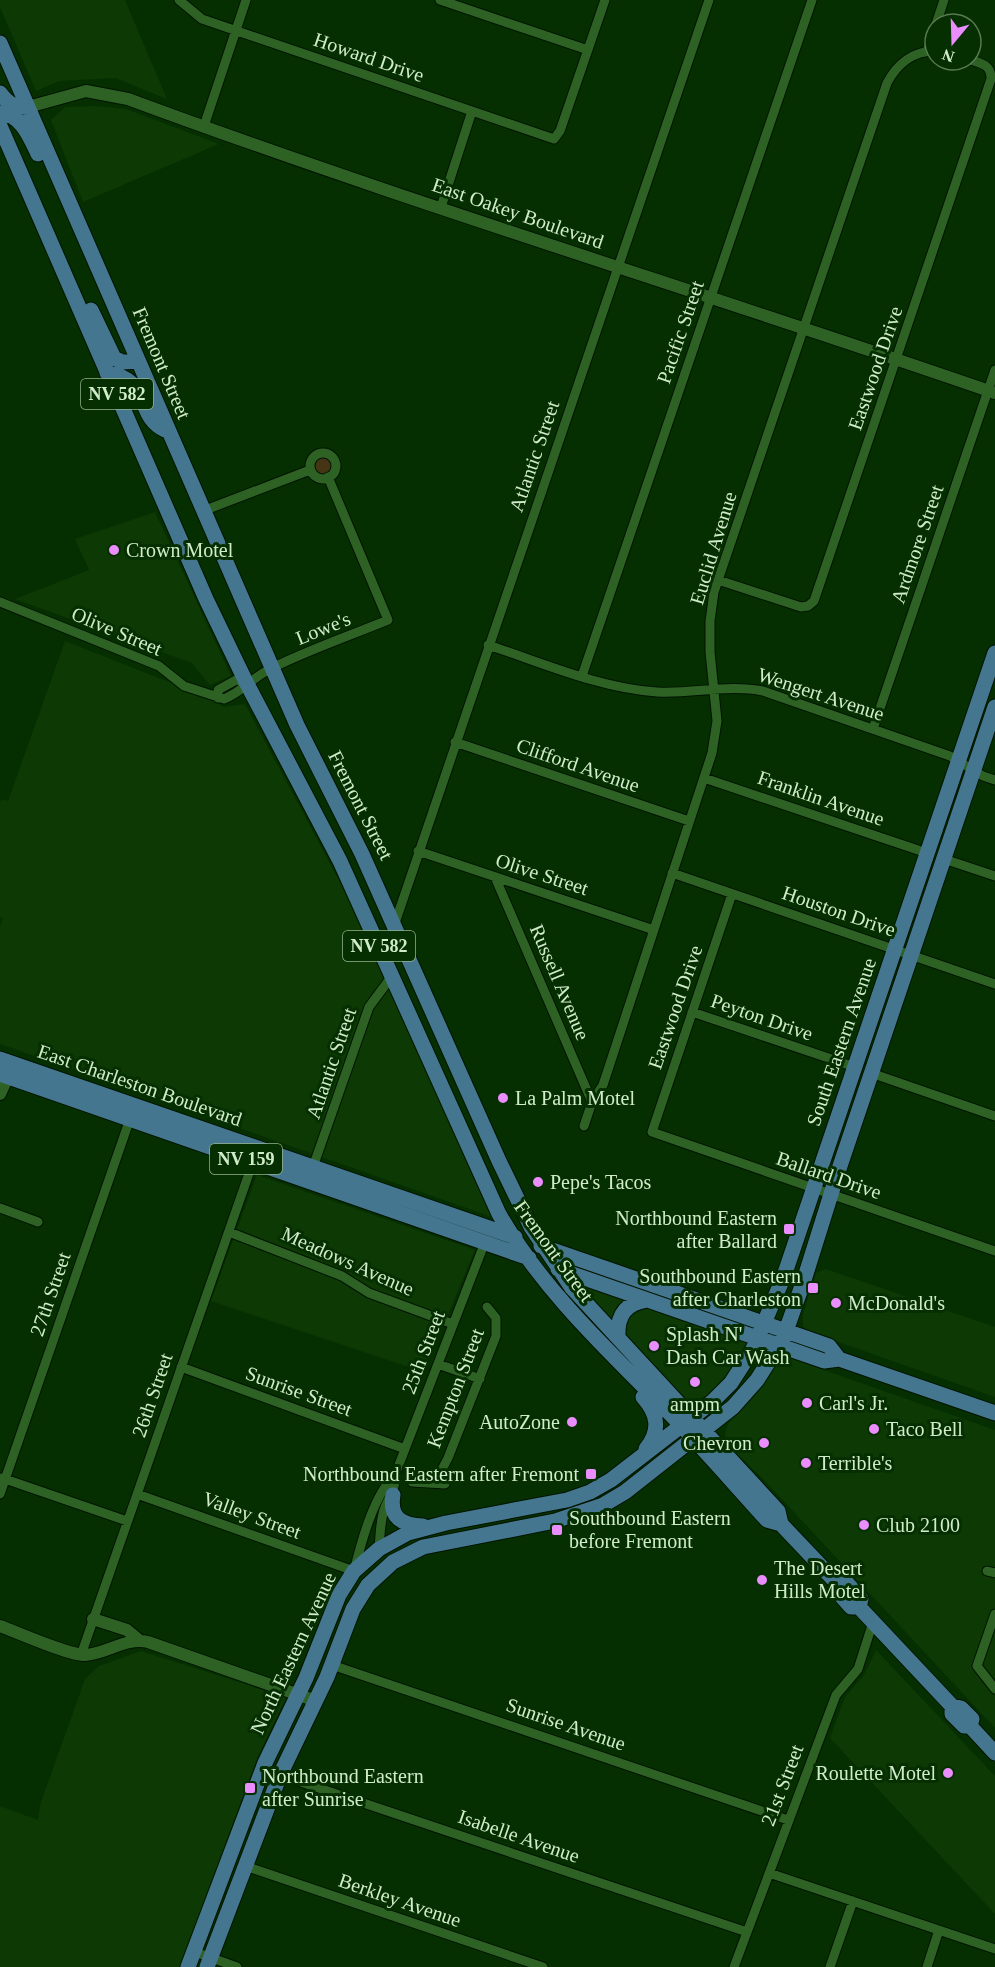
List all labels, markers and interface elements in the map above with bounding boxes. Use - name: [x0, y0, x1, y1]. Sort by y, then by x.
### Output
- north arrow: [923, 12, 983, 72]
- street label: Howard Drive: [311, 28, 427, 86]
- text: N: [940, 46, 957, 66]
- street label: East Oakey Boulevard: [429, 173, 607, 254]
- street label: Pacific Street: [652, 277, 708, 386]
- street label: Eastwood Drive: [844, 303, 907, 433]
- street label: Fremont Street: [129, 304, 196, 423]
- road number: NV 582: [81, 379, 153, 409]
- street label: Atlantic Street: [505, 397, 563, 514]
- street label: Ardmore Street: [886, 481, 948, 606]
- street label: Euclid Avenue: [685, 489, 741, 607]
- place label: Crown Motel: [126, 539, 234, 561]
- marker: Crown Motel: [107, 543, 121, 557]
- street label: Olive Street: [68, 602, 166, 660]
- street label: Lowe's: [292, 607, 354, 649]
- street label: Wengert Avenue: [755, 663, 887, 726]
- street label: Clifford Avenue: [514, 734, 643, 796]
- street label: Fremont Street: [324, 747, 398, 864]
- street label: Franklin Avenue: [755, 766, 887, 830]
- street label: Olive Street: [493, 849, 592, 899]
- street label: Houston Drive: [779, 881, 899, 941]
- street label: Russell Avenue: [526, 921, 594, 1043]
- road number: NV 582: [343, 931, 415, 961]
- street label: Eastwood Drive: [644, 942, 707, 1072]
- street label: South Eastern Avenue: [802, 955, 880, 1129]
- street label: Peyton Drive: [708, 989, 816, 1046]
- street label: Atlantic Street: [302, 1004, 360, 1121]
- street label: East Charleston Boulevard: [35, 1040, 245, 1130]
- place label: La Palm Motel: [515, 1087, 635, 1109]
- marker: La Palm Motel: [496, 1091, 510, 1105]
- road number: NV 159: [210, 1144, 282, 1174]
- street label: Ballard Drive: [774, 1147, 884, 1203]
- place label: Pepe's Tacos: [550, 1171, 651, 1194]
- marker: Pepe's Tacos: [531, 1175, 545, 1189]
- street label: Fremont Street: [510, 1196, 598, 1306]
- place label: Northbound Eastern after Ballard: [615, 1207, 777, 1252]
- street label: Meadows Avenue: [278, 1222, 418, 1300]
- marker: Northbound Eastern after Ballard: [782, 1222, 796, 1236]
- street label: 27th Street: [25, 1249, 75, 1339]
- place label: Southbound Eastern after Charleston: [639, 1265, 801, 1310]
- marker: Southbound Eastern after Charleston: [806, 1281, 820, 1295]
- place label: McDonald's: [848, 1292, 945, 1314]
- marker: McDonald's: [829, 1296, 843, 1310]
- street label: 25th Street: [397, 1307, 449, 1397]
- place label: Splash N' Dash Car Wash: [666, 1323, 790, 1368]
- street label: Kempton Street: [422, 1325, 489, 1451]
- marker: Splash N' Dash Car Wash: [647, 1339, 661, 1353]
- street label: 26th Street: [127, 1350, 177, 1440]
- street label: Sunrise Street: [243, 1362, 356, 1421]
- marker: ampm: [688, 1375, 702, 1389]
- place label: Carl's Jr.: [819, 1392, 888, 1414]
- place label: ampm: [670, 1393, 720, 1416]
- marker: Carl's Jr.: [800, 1396, 814, 1410]
- place label: AutoZone: [479, 1411, 560, 1433]
- marker: AutoZone: [565, 1415, 579, 1429]
- place label: Taco Bell: [886, 1418, 963, 1440]
- marker: Taco Bell: [867, 1422, 881, 1436]
- place label: Chevron: [683, 1432, 752, 1454]
- marker: Chevron: [757, 1436, 771, 1450]
- place label: Terrible's: [818, 1452, 893, 1474]
- marker: Terrible's: [799, 1456, 813, 1470]
- place label: Northbound Eastern after Fremont: [303, 1463, 579, 1485]
- marker: Northbound Eastern after Fremont: [584, 1467, 598, 1481]
- street label: Valley Street: [200, 1487, 304, 1544]
- place label: Southbound Eastern before Fremont: [569, 1507, 731, 1552]
- place label: Club 2100: [876, 1514, 960, 1536]
- marker: Club 2100: [857, 1518, 871, 1532]
- marker: Southbound Eastern before Fremont: [550, 1523, 564, 1537]
- place label: The Desert Hills Motel: [774, 1557, 866, 1602]
- street label: North Eastern Avenue: [246, 1568, 340, 1738]
- marker: The Desert Hills Motel: [755, 1573, 769, 1587]
- street label: Sunrise Avenue: [504, 1693, 629, 1755]
- street label: 21st Street: [756, 1741, 808, 1829]
- place label: Roulette Motel: [815, 1762, 936, 1784]
- place label: Northbound Eastern after Sunrise: [262, 1765, 424, 1810]
- marker: Roulette Motel: [941, 1766, 955, 1780]
- marker: Northbound Eastern after Sunrise: [243, 1781, 257, 1795]
- street label: Isabelle Avenue: [455, 1805, 583, 1867]
- street label: Berkley Avenue: [336, 1869, 464, 1932]

